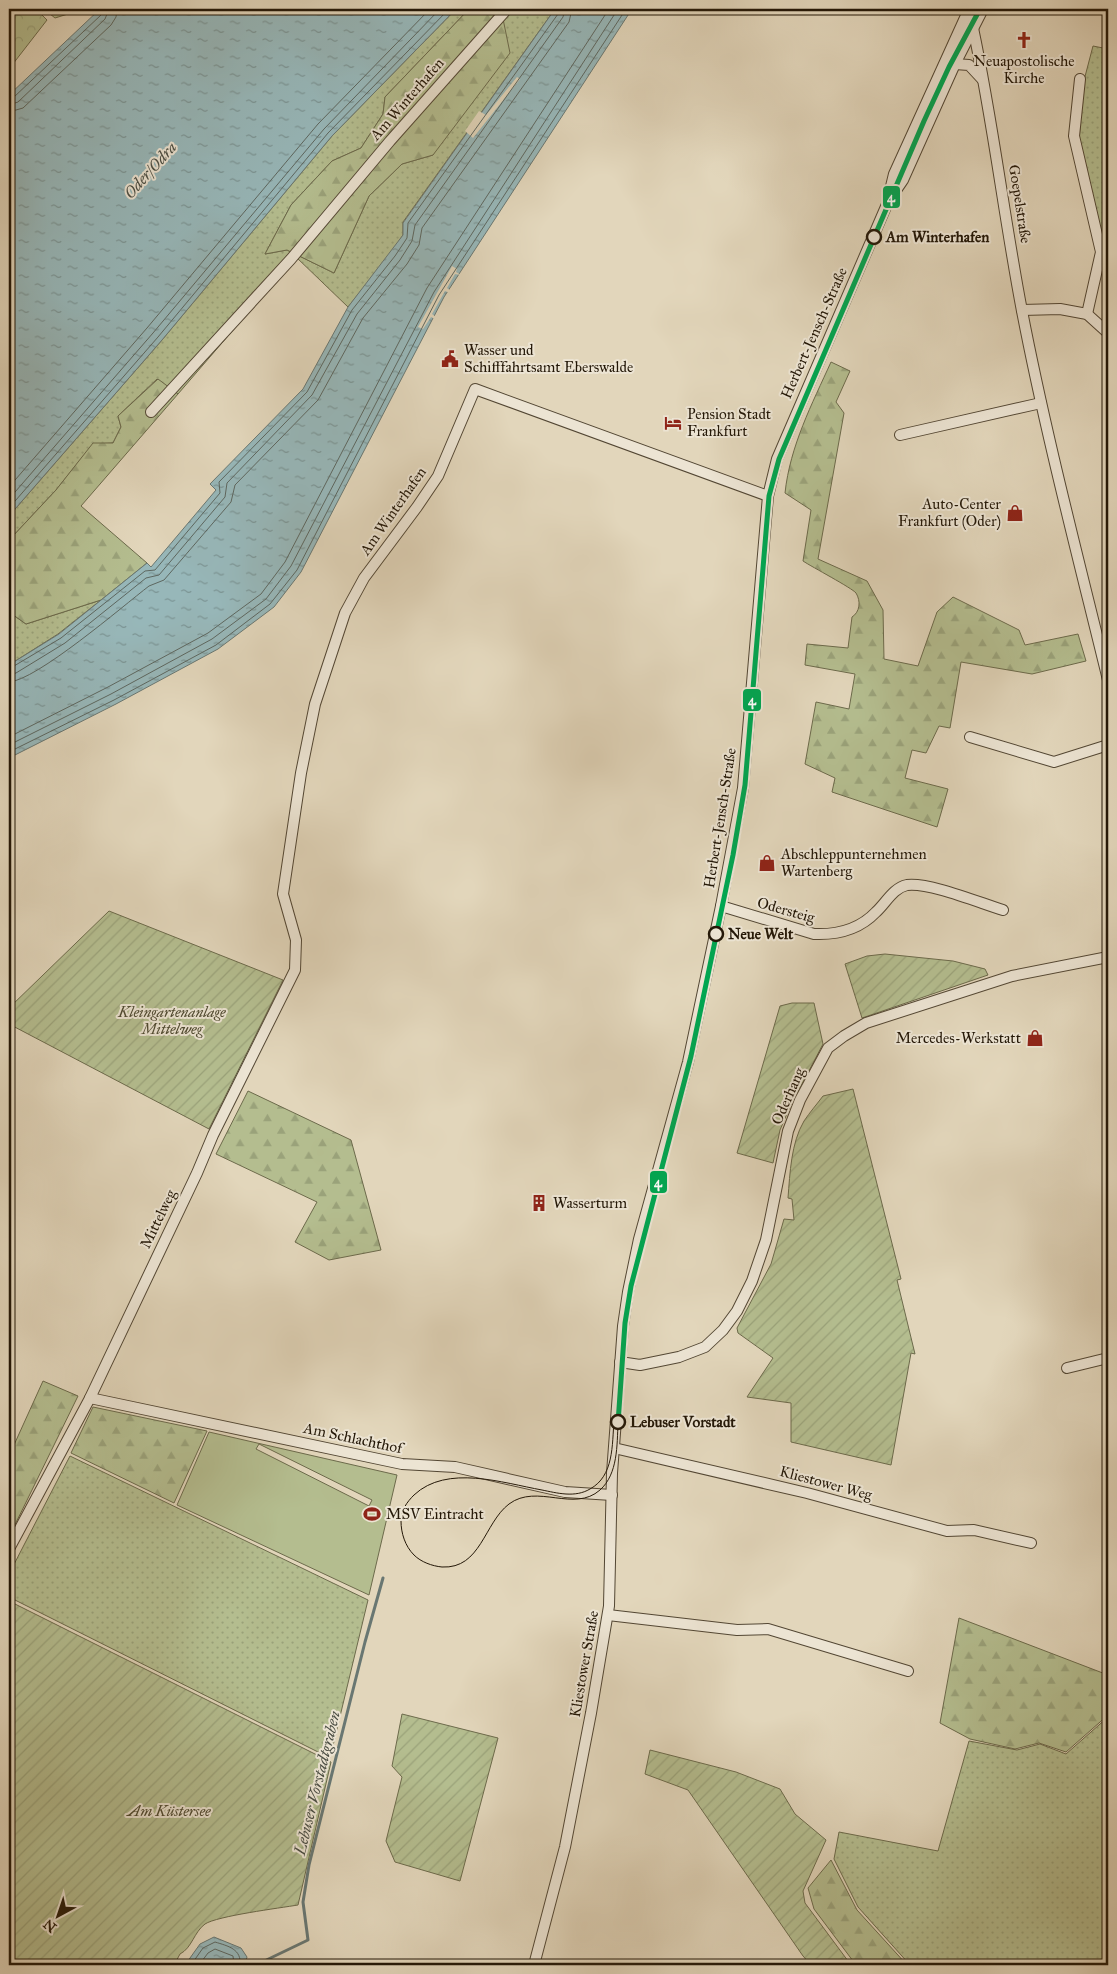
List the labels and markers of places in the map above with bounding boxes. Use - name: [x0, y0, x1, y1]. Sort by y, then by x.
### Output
- church icon: Neuapostolische Kirche: [1014, 30, 1034, 50]
- place label: Neuapostolische Kirche: [973, 52, 1075, 87]
- place label: Am Winterhafen: [885, 228, 990, 246]
- marker: Am Winterhafen: [866, 229, 882, 245]
- place label: Wasser und Schifffahrtsamt Eberswalde: [464, 341, 633, 376]
- public building icon: Wasser und Schifffahrtsamt Eberswalde: [440, 349, 460, 369]
- place label: Pension Stadt Frankfurt: [687, 405, 772, 440]
- hotel icon: Pension Stadt Frankfurt: [663, 413, 683, 433]
- place label: Auto-Center Frankfurt (Oder): [898, 495, 1001, 531]
- shop icon: Auto-Center Frankfurt (Oder): [1005, 503, 1025, 523]
- place label: Abschleppunternehmen Wartenberg: [780, 845, 927, 880]
- shop icon: Abschleppunternehmen Wartenberg: [757, 853, 777, 873]
- place label: Neue Welt: [728, 925, 794, 943]
- marker: Neue Welt: [708, 926, 724, 942]
- shop icon: Mercedes-Werkstatt: [1025, 1028, 1045, 1048]
- place label: Mercedes-Werkstatt: [896, 1029, 1022, 1047]
- building icon: Wasserturm: [529, 1193, 549, 1213]
- place label: Wasserturm: [553, 1194, 628, 1212]
- place label: Lebuser Vorstadt: [630, 1413, 736, 1431]
- marker: Lebuser Vorstadt: [610, 1414, 626, 1430]
- sports icon: MSV Eintracht: [362, 1504, 382, 1524]
- place label: MSV Eintracht: [386, 1505, 485, 1523]

